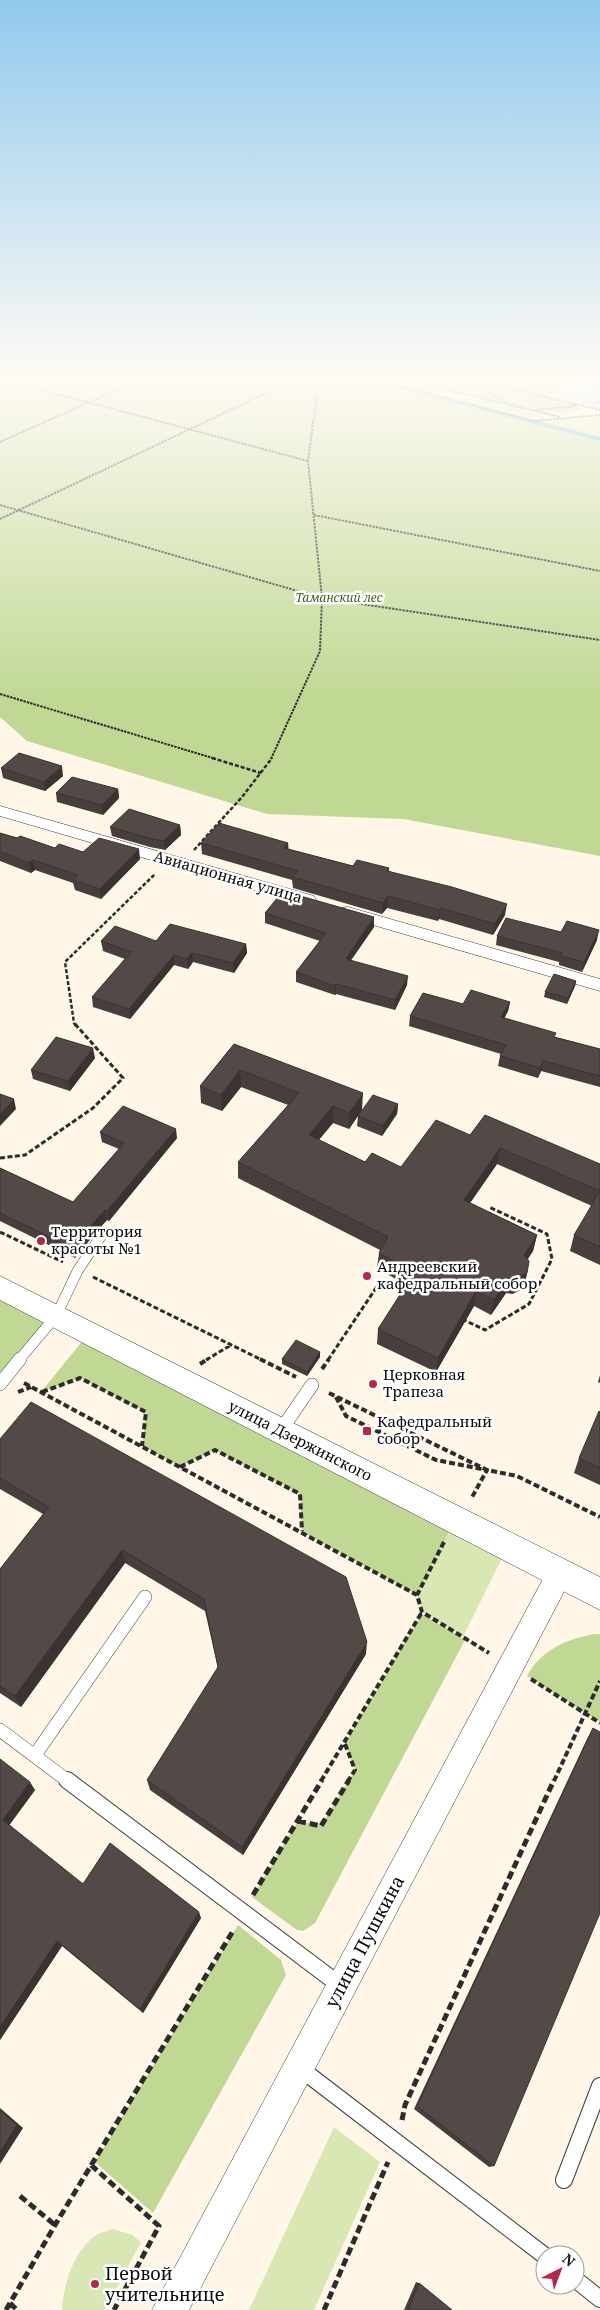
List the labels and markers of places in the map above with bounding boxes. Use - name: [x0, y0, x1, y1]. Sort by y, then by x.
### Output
- place label: Территория красоты №1: [51, 1221, 142, 1258]
- marker: Территория красоты №1: [35, 1235, 47, 1247]
- place label: Андреевский кафедральный собор: [377, 1256, 537, 1293]
- marker: Андреевский кафедральный собор: [361, 1270, 373, 1282]
- place label: Церковная Трапеза: [383, 1364, 465, 1401]
- marker: Церковная Трапеза: [367, 1378, 379, 1390]
- place label: Кафедральный собор: [377, 1411, 492, 1448]
- marker: Кафедральный собор: [361, 1425, 373, 1437]
- place label: Первой учительнице: [105, 2261, 224, 2306]
- marker: Первой учительнице: [89, 2278, 101, 2290]

